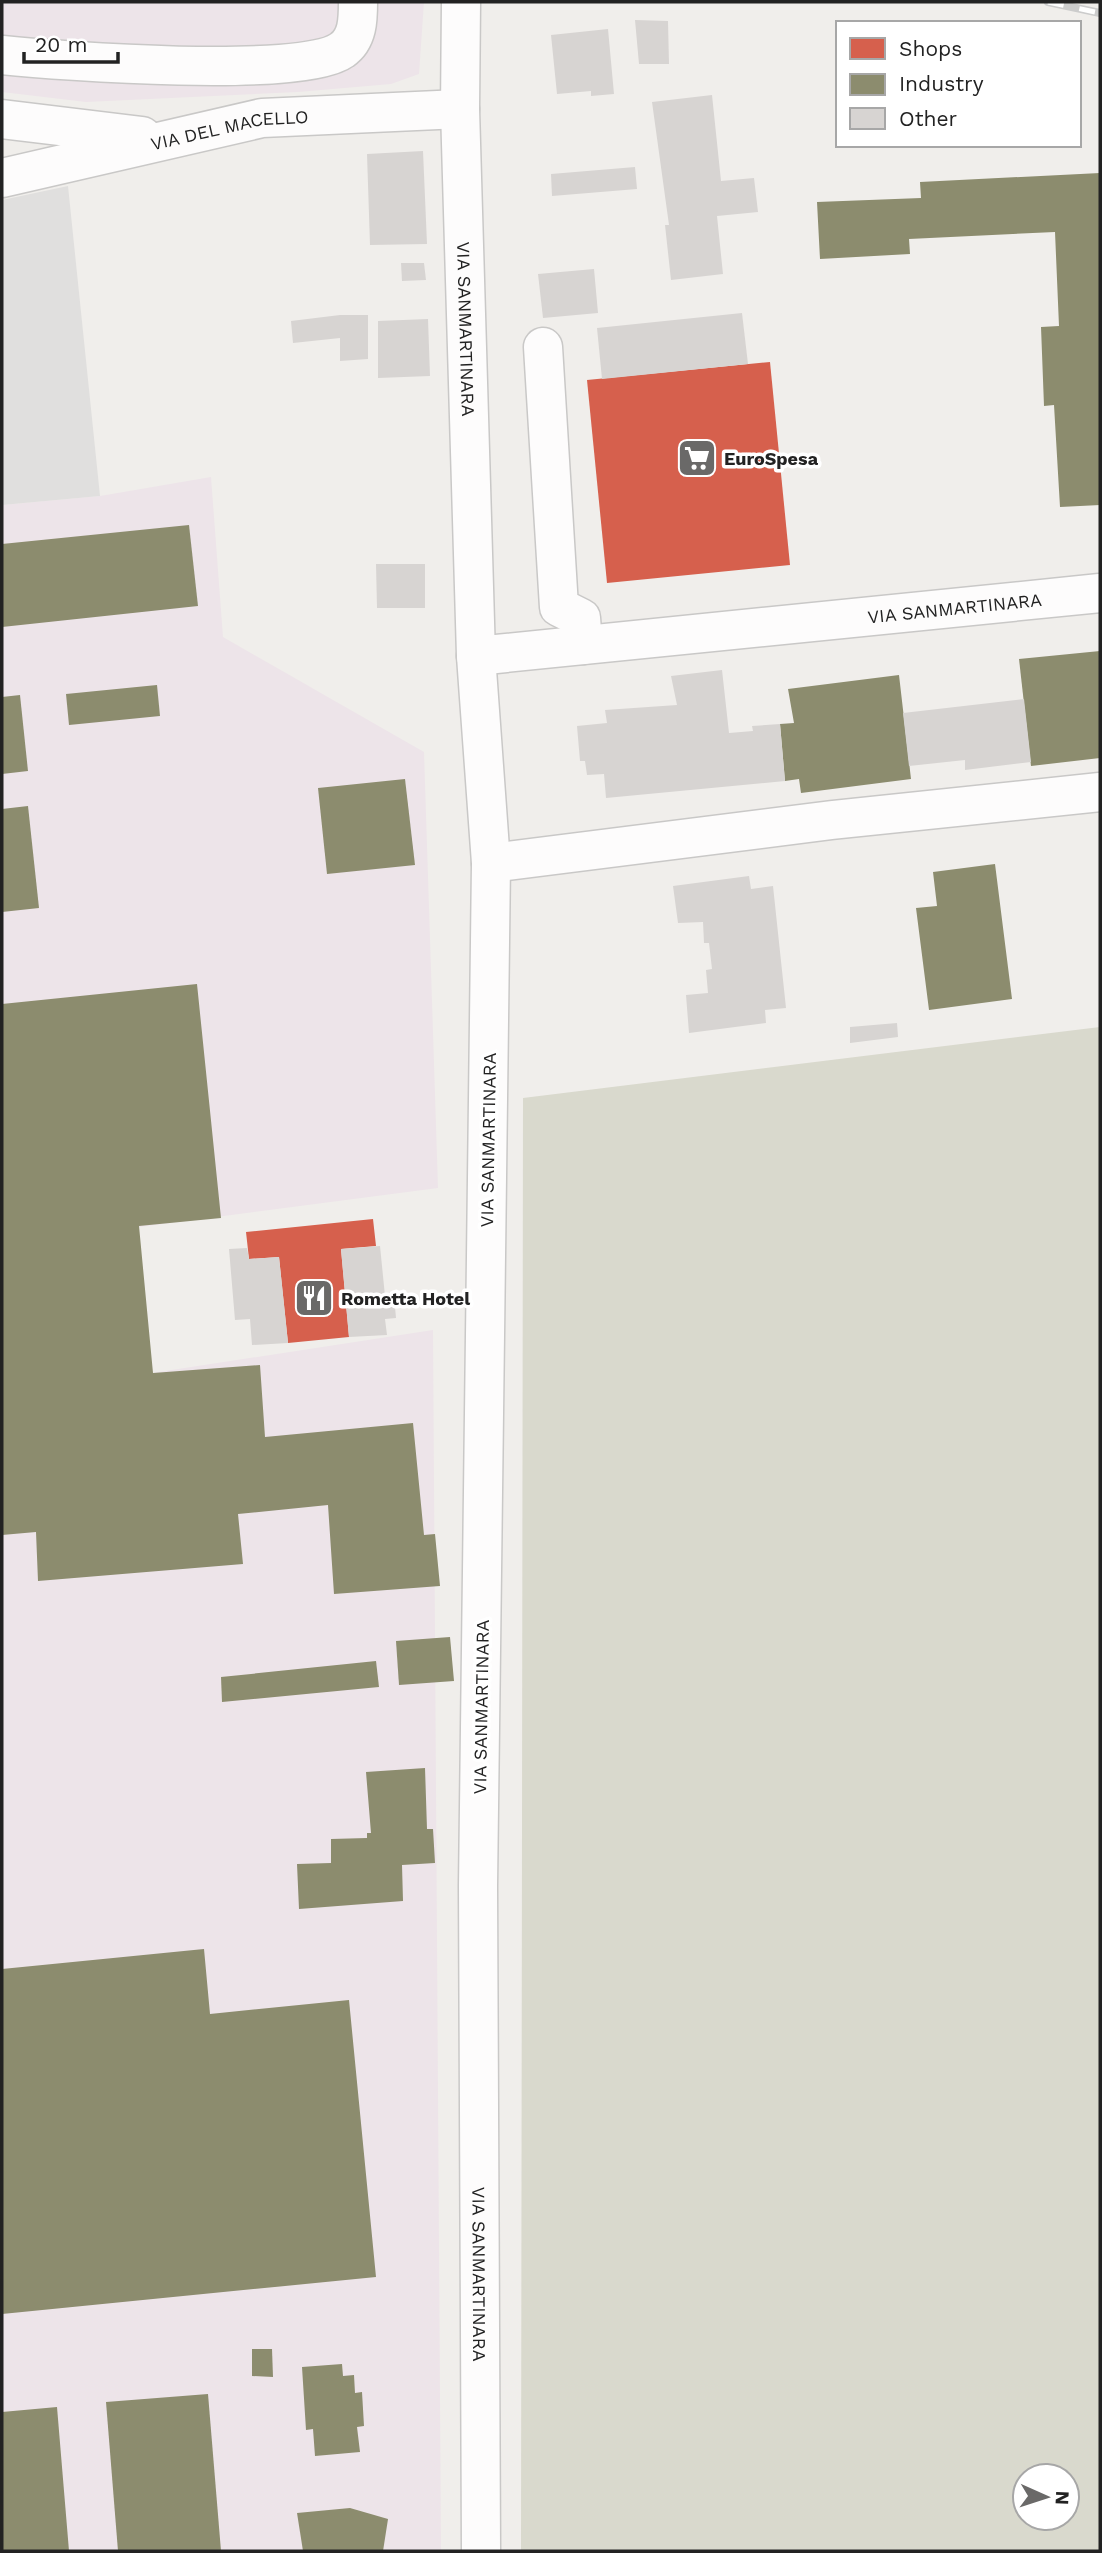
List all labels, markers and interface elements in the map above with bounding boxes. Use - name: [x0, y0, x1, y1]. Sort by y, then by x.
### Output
- scale bar: [24, 21, 119, 65]
- legend: [836, 21, 1081, 147]
- text: 20 m: [35, 32, 87, 57]
- text: Shops: [899, 36, 962, 61]
- text: Industry: [899, 71, 984, 96]
- street label: VIA DEL MACELLO: [148, 105, 309, 154]
- text: Other: [899, 106, 958, 131]
- street label: VIA SANMARTINARA: [453, 241, 479, 417]
- supermarket icon: EuroSpesa: [676, 437, 718, 479]
- place label: EuroSpesa: [724, 448, 819, 469]
- street label: VIA SANMARTINARA: [867, 588, 1043, 627]
- street label: VIA SANMARTINARA: [476, 1052, 500, 1228]
- restaurant icon: Rometta Hotel: [293, 1277, 335, 1319]
- place label: Rometta Hotel: [341, 1288, 470, 1309]
- street label: VIA SANMARTINARA: [469, 1619, 493, 1795]
- street label: VIA SANMARTINARA: [469, 2187, 491, 2362]
- north arrow: [1011, 2462, 1081, 2532]
- text: N: [1051, 2490, 1074, 2506]

